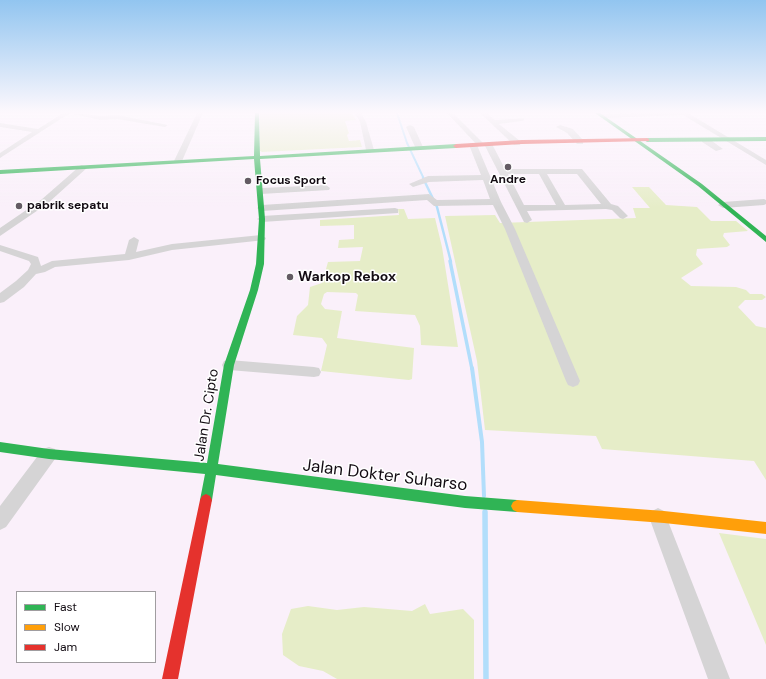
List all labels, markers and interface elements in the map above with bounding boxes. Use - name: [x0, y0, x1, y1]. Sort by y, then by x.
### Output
- marker: Andre: [503, 162, 513, 172]
- place label: Andre: [490, 173, 526, 187]
- place label: Focus Sport: [256, 174, 326, 188]
- marker: Focus Sport: [243, 176, 253, 186]
- place label: pabrik sepatu: [27, 199, 109, 213]
- marker: pabrik sepatu: [14, 201, 24, 211]
- place label: Warkop Rebox: [298, 269, 396, 285]
- marker: Warkop Rebox: [285, 272, 295, 282]
- street label: Jalan Dr. Cipto: [191, 368, 223, 462]
- street label: Jalan Dokter Suharso: [301, 456, 469, 496]
- legend: [16, 591, 156, 663]
- text: Fast: [54, 599, 77, 615]
- text: Slow: [54, 619, 80, 635]
- text: Jam: [54, 639, 77, 655]

